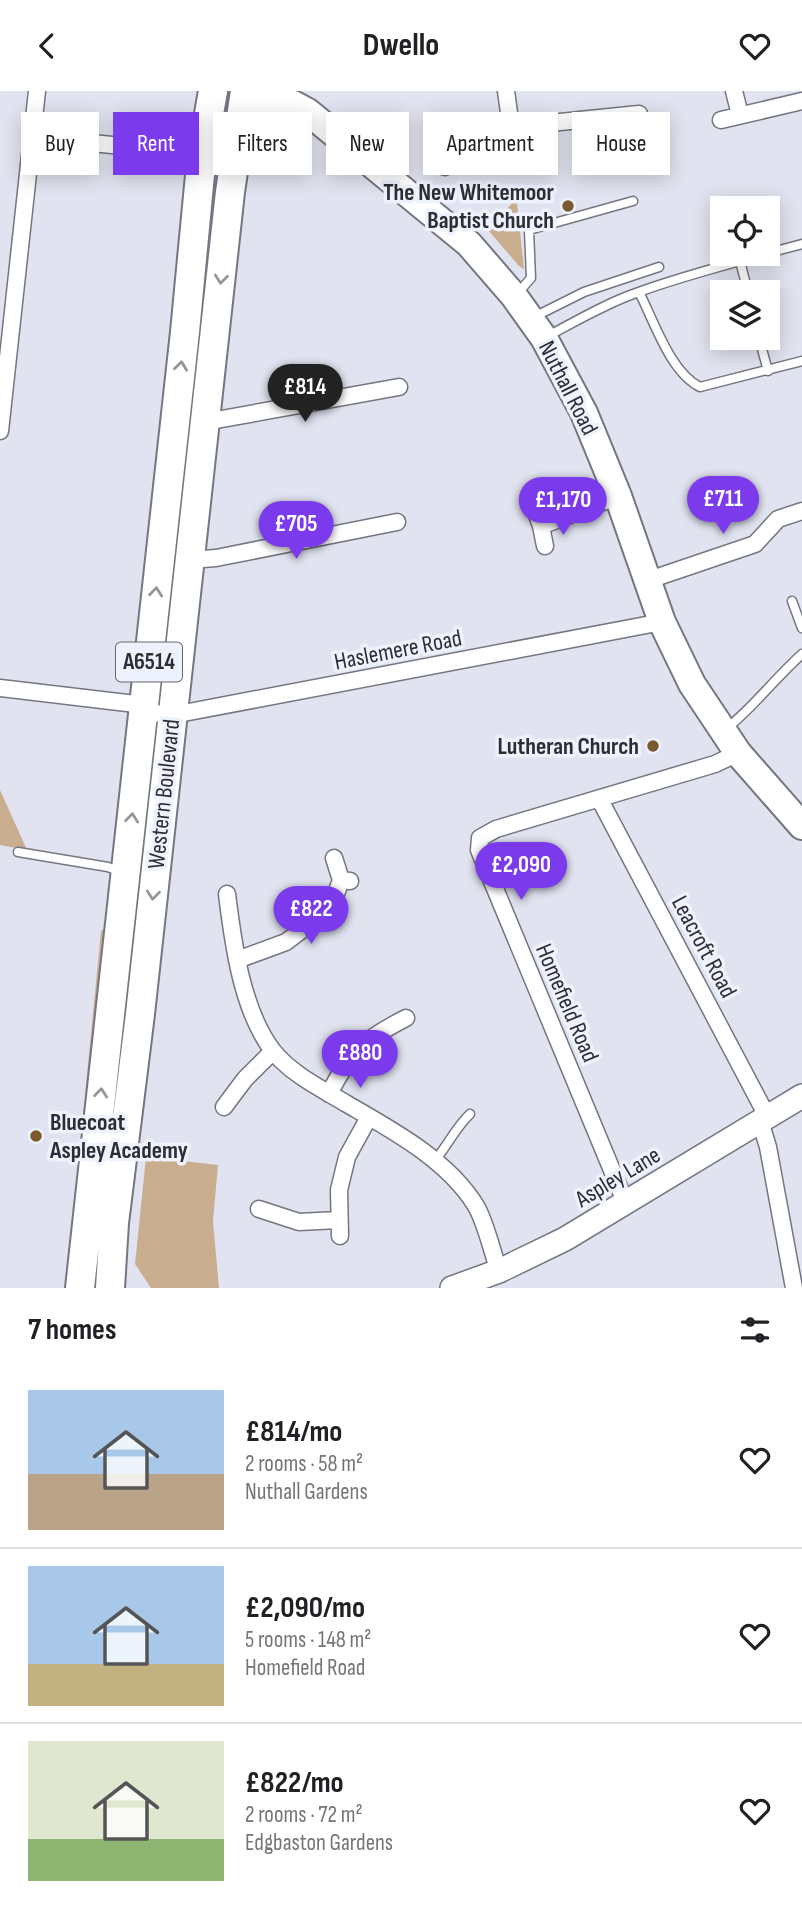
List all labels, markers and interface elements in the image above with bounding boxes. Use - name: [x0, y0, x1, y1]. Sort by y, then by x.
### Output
- text: Dwello: [363, 26, 439, 65]
- icon: back: [28, 27, 66, 65]
- icon: heart: [736, 27, 774, 65]
- chip: Buy: [21, 112, 99, 175]
- chip: Rent: [113, 112, 199, 175]
- chip: Filters: [213, 112, 312, 175]
- chip: New: [326, 112, 409, 175]
- chip: Apartment: [423, 112, 558, 175]
- chip: House: [572, 112, 670, 175]
- place label: The New Whitemoor Baptist Church: [383, 178, 555, 235]
- map controls: [710, 196, 780, 350]
- button: locate: [710, 196, 780, 266]
- marker: The New Whitemoor Baptist Church: [560, 198, 576, 214]
- one-way arrow: [214, 273, 229, 285]
- button: layers: [710, 280, 780, 350]
- street label: Nuthall Road: [532, 336, 604, 440]
- one-way arrow: [174, 360, 189, 372]
- pin: £814: [264, 365, 346, 424]
- text: £814: [284, 373, 326, 401]
- pin: £1,170: [506, 477, 620, 537]
- pin: £711: [682, 477, 764, 536]
- text: £711: [703, 485, 743, 513]
- text: £1,170: [535, 486, 591, 514]
- pin: £705: [255, 501, 337, 561]
- text: £705: [275, 510, 317, 538]
- one-way arrow: [148, 586, 163, 597]
- street label: Haslemere Road: [332, 623, 464, 677]
- road number: A6514: [116, 643, 182, 681]
- street label: Western Boulevard: [142, 718, 186, 870]
- place label: Lutheran Church: [497, 732, 639, 761]
- marker: Lutheran Church: [645, 738, 661, 754]
- one-way arrow: [124, 812, 139, 824]
- pin: £2,090: [464, 843, 578, 902]
- text: £2,090: [491, 851, 551, 879]
- pin: £822: [270, 887, 352, 946]
- one-way arrow: [146, 889, 161, 901]
- street label: Leacroft Road: [665, 891, 743, 1003]
- text: £822: [290, 895, 332, 923]
- street label: Homefield Road: [529, 940, 605, 1066]
- pin: £880: [319, 1031, 401, 1090]
- text: £880: [338, 1039, 382, 1067]
- one-way arrow: [93, 1087, 108, 1098]
- place label: Bluecoat Aspley Academy: [49, 1108, 188, 1165]
- marker: Bluecoat Aspley Academy: [28, 1128, 44, 1144]
- street label: Aspley Lane: [569, 1140, 666, 1214]
- icon: filters: [736, 1311, 774, 1349]
- text: 7 homes: [28, 1312, 116, 1348]
- text: £814/mo: [245, 1414, 342, 1450]
- icon: home: [84, 1418, 168, 1502]
- icon: heart: [736, 1441, 774, 1479]
- text: 2 rooms · 58 m²: [245, 1450, 363, 1478]
- text: Nuthall Gardens: [245, 1478, 368, 1506]
- text: £2,090/mo: [245, 1590, 365, 1626]
- icon: home: [84, 1594, 168, 1678]
- icon: heart: [736, 1617, 774, 1655]
- text: 5 rooms · 148 m²: [245, 1626, 372, 1654]
- text: Homefield Road: [245, 1654, 365, 1682]
- text: £822/mo: [245, 1765, 344, 1801]
- icon: home: [84, 1769, 168, 1853]
- icon: heart: [736, 1792, 774, 1830]
- text: 2 rooms · 72 m²: [245, 1801, 363, 1829]
- text: Edgbaston Gardens: [245, 1829, 393, 1857]

